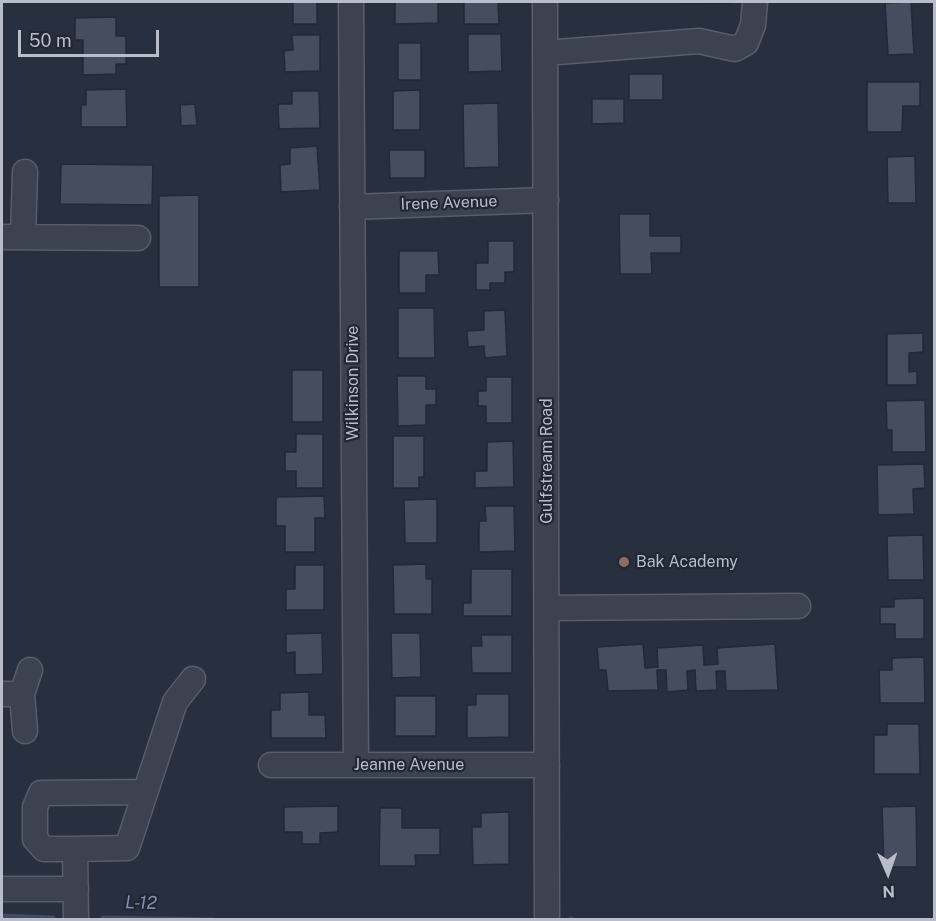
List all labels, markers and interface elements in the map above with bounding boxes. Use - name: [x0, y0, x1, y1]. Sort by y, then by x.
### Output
- scale bar: [21, 18, 162, 56]
- text: 50 m: [29, 30, 72, 51]
- street label: Irene Avenue: [400, 192, 498, 214]
- street label: Wilkinson Drive: [343, 326, 363, 440]
- street label: Gulfstream Road: [537, 398, 557, 524]
- place label: Bak Academy: [636, 552, 738, 572]
- marker: Bak Academy: [617, 555, 631, 569]
- street label: Jeanne Avenue: [354, 755, 464, 775]
- north arrow: [858, 843, 918, 903]
- text: N: [882, 882, 895, 901]
- water label: L-12: [125, 892, 157, 914]

